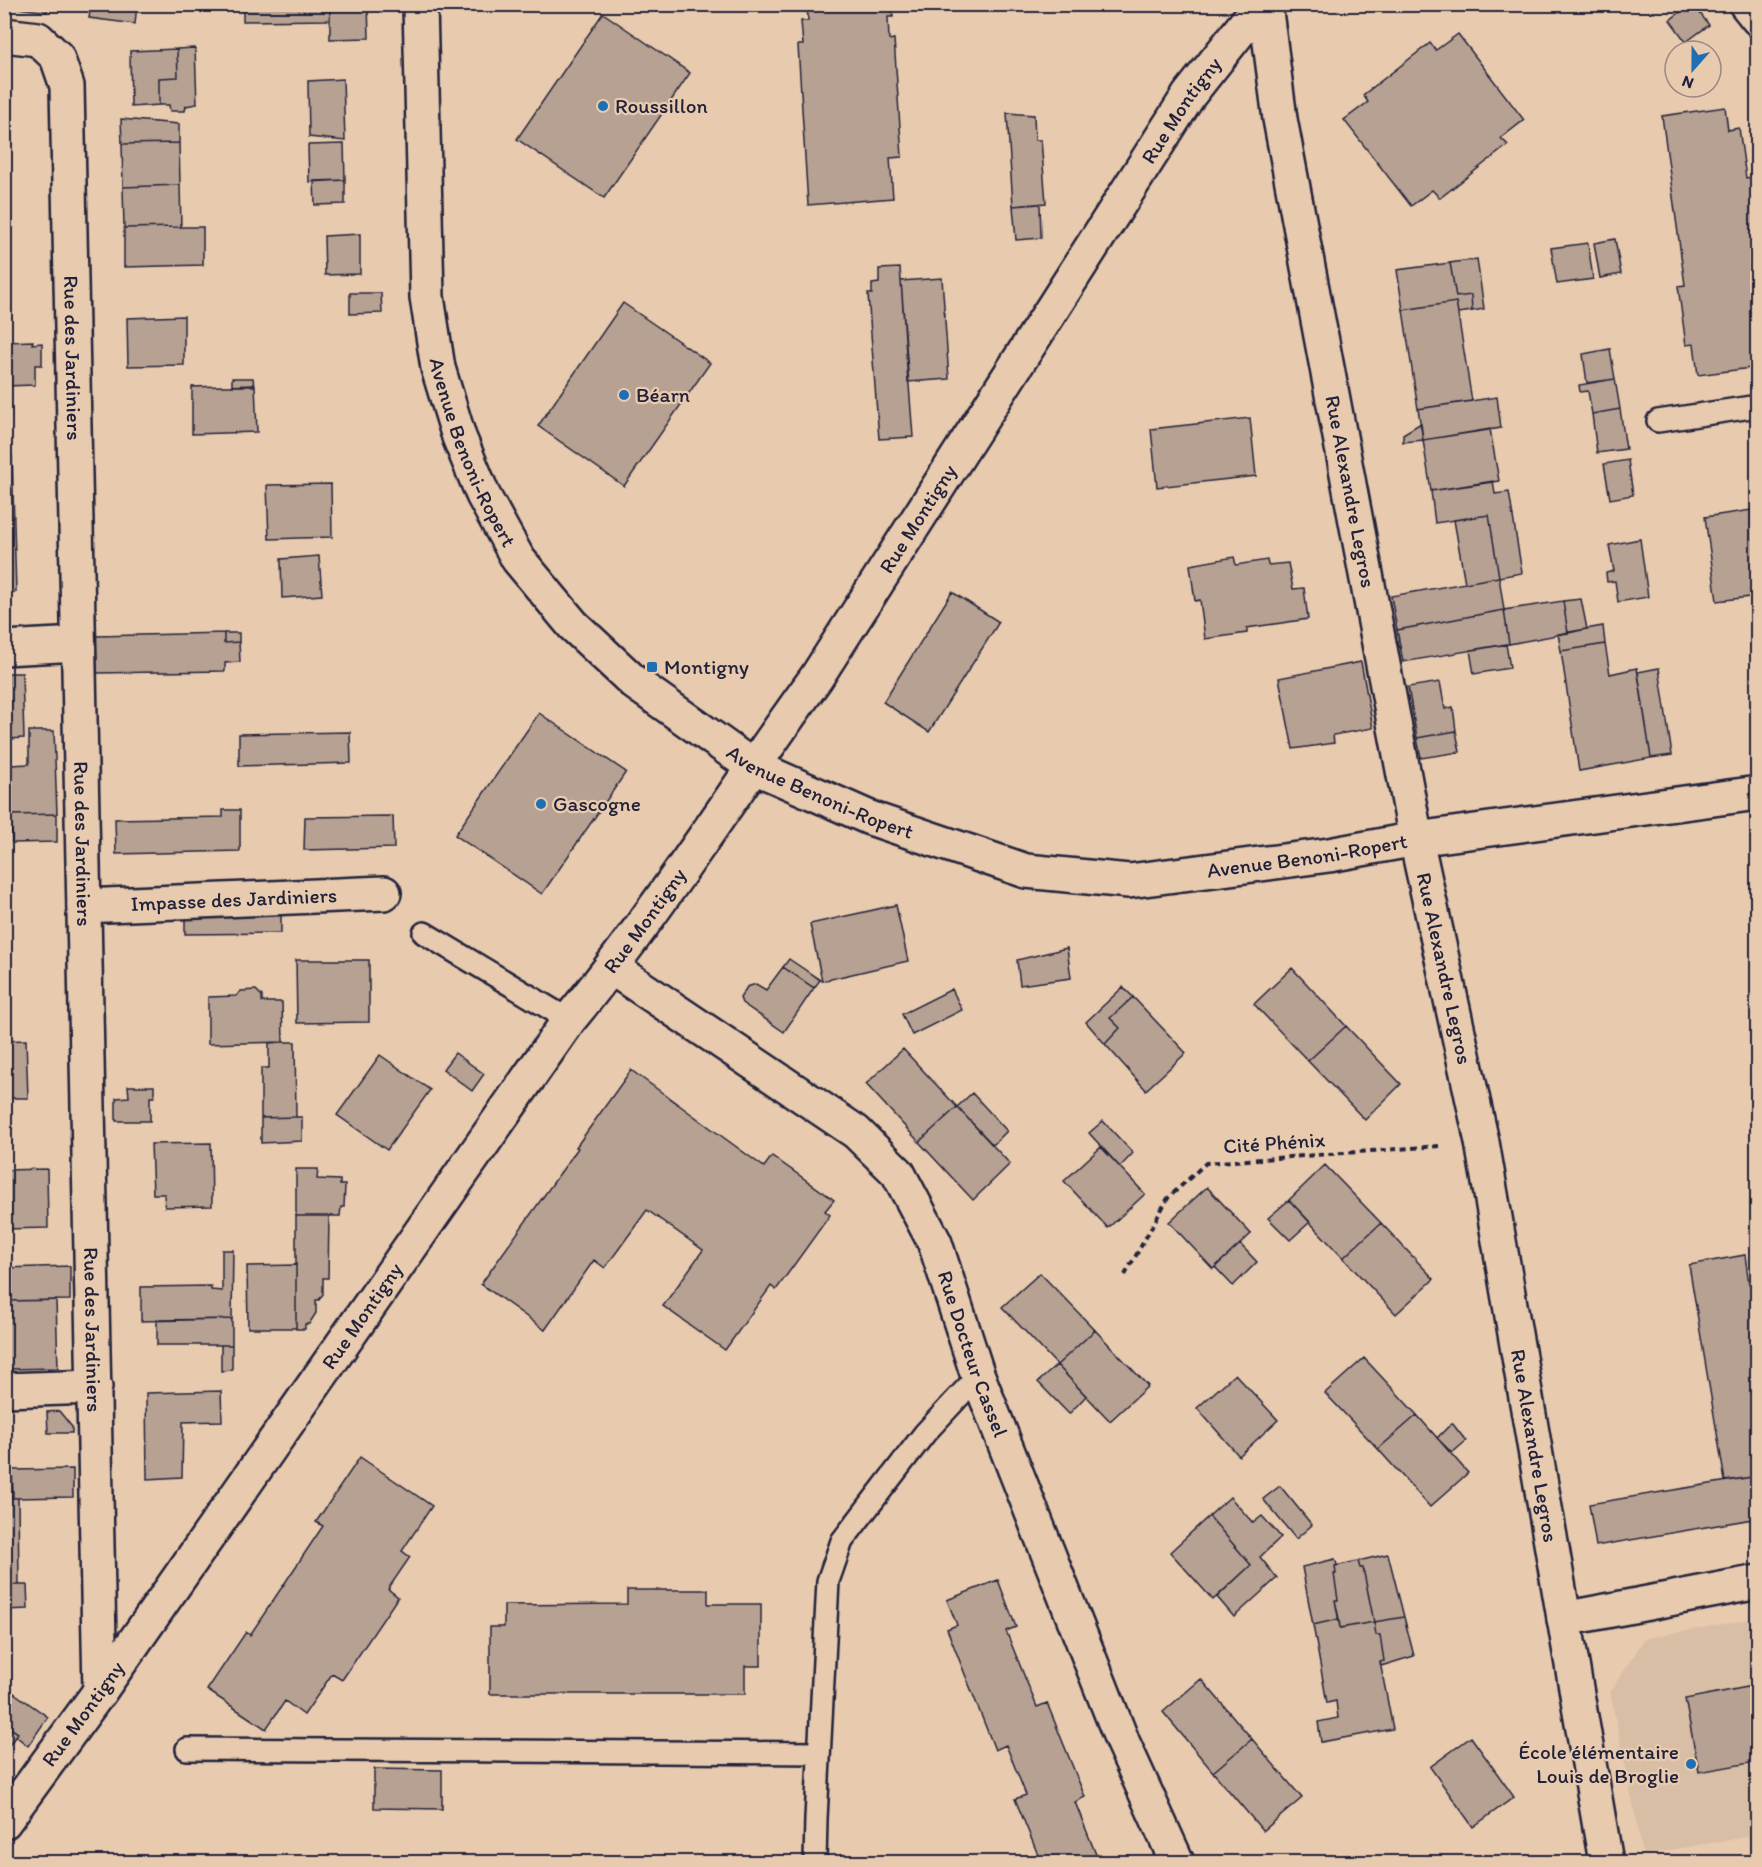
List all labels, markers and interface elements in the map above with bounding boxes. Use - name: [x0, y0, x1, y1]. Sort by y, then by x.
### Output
- north arrow: [1663, 39, 1723, 99]
- street label: Rue Montigny: [1135, 52, 1226, 168]
- text: N: [1679, 72, 1696, 93]
- place label: Roussillon: [615, 93, 708, 118]
- marker: Roussillon: [596, 99, 610, 113]
- street label: Rue des Jardiniers: [59, 275, 87, 441]
- street label: Avenue Benoni-Ropert: [425, 356, 522, 551]
- place label: Béarn: [636, 382, 690, 407]
- marker: Béarn: [617, 388, 631, 402]
- street label: Rue Alexandre Legros: [1320, 393, 1381, 590]
- street label: Rue Montigny: [873, 459, 962, 578]
- place label: Montigny: [664, 654, 749, 679]
- marker: Montigny: [645, 660, 659, 674]
- street label: Avenue Benoni-Ropert: [722, 739, 917, 844]
- street label: Rue des Jardiniers: [69, 761, 97, 927]
- place label: Gascogne: [553, 791, 641, 816]
- marker: Gascogne: [534, 797, 548, 811]
- street label: Avenue Benoni-Ropert: [1205, 828, 1409, 883]
- street label: Rue Montigny: [598, 863, 691, 978]
- street label: Rue Alexandre Legros: [1412, 870, 1478, 1066]
- street label: Impasse des Jardiniers: [130, 882, 338, 916]
- street label: Cité Phénix: [1222, 1126, 1326, 1159]
- street label: Rue des Jardiniers: [79, 1247, 107, 1412]
- street label: Rue Montigny: [316, 1257, 408, 1374]
- street label: Rue Docteur Cassel: [933, 1267, 1014, 1441]
- street label: Rue Alexandre Legros: [1506, 1347, 1564, 1544]
- street label: Rue Montigny: [36, 1656, 129, 1771]
- place label: École élémentaire Louis de Broglie: [1519, 1739, 1679, 1788]
- marker: École élémentaire Louis de Broglie: [1684, 1757, 1698, 1771]

